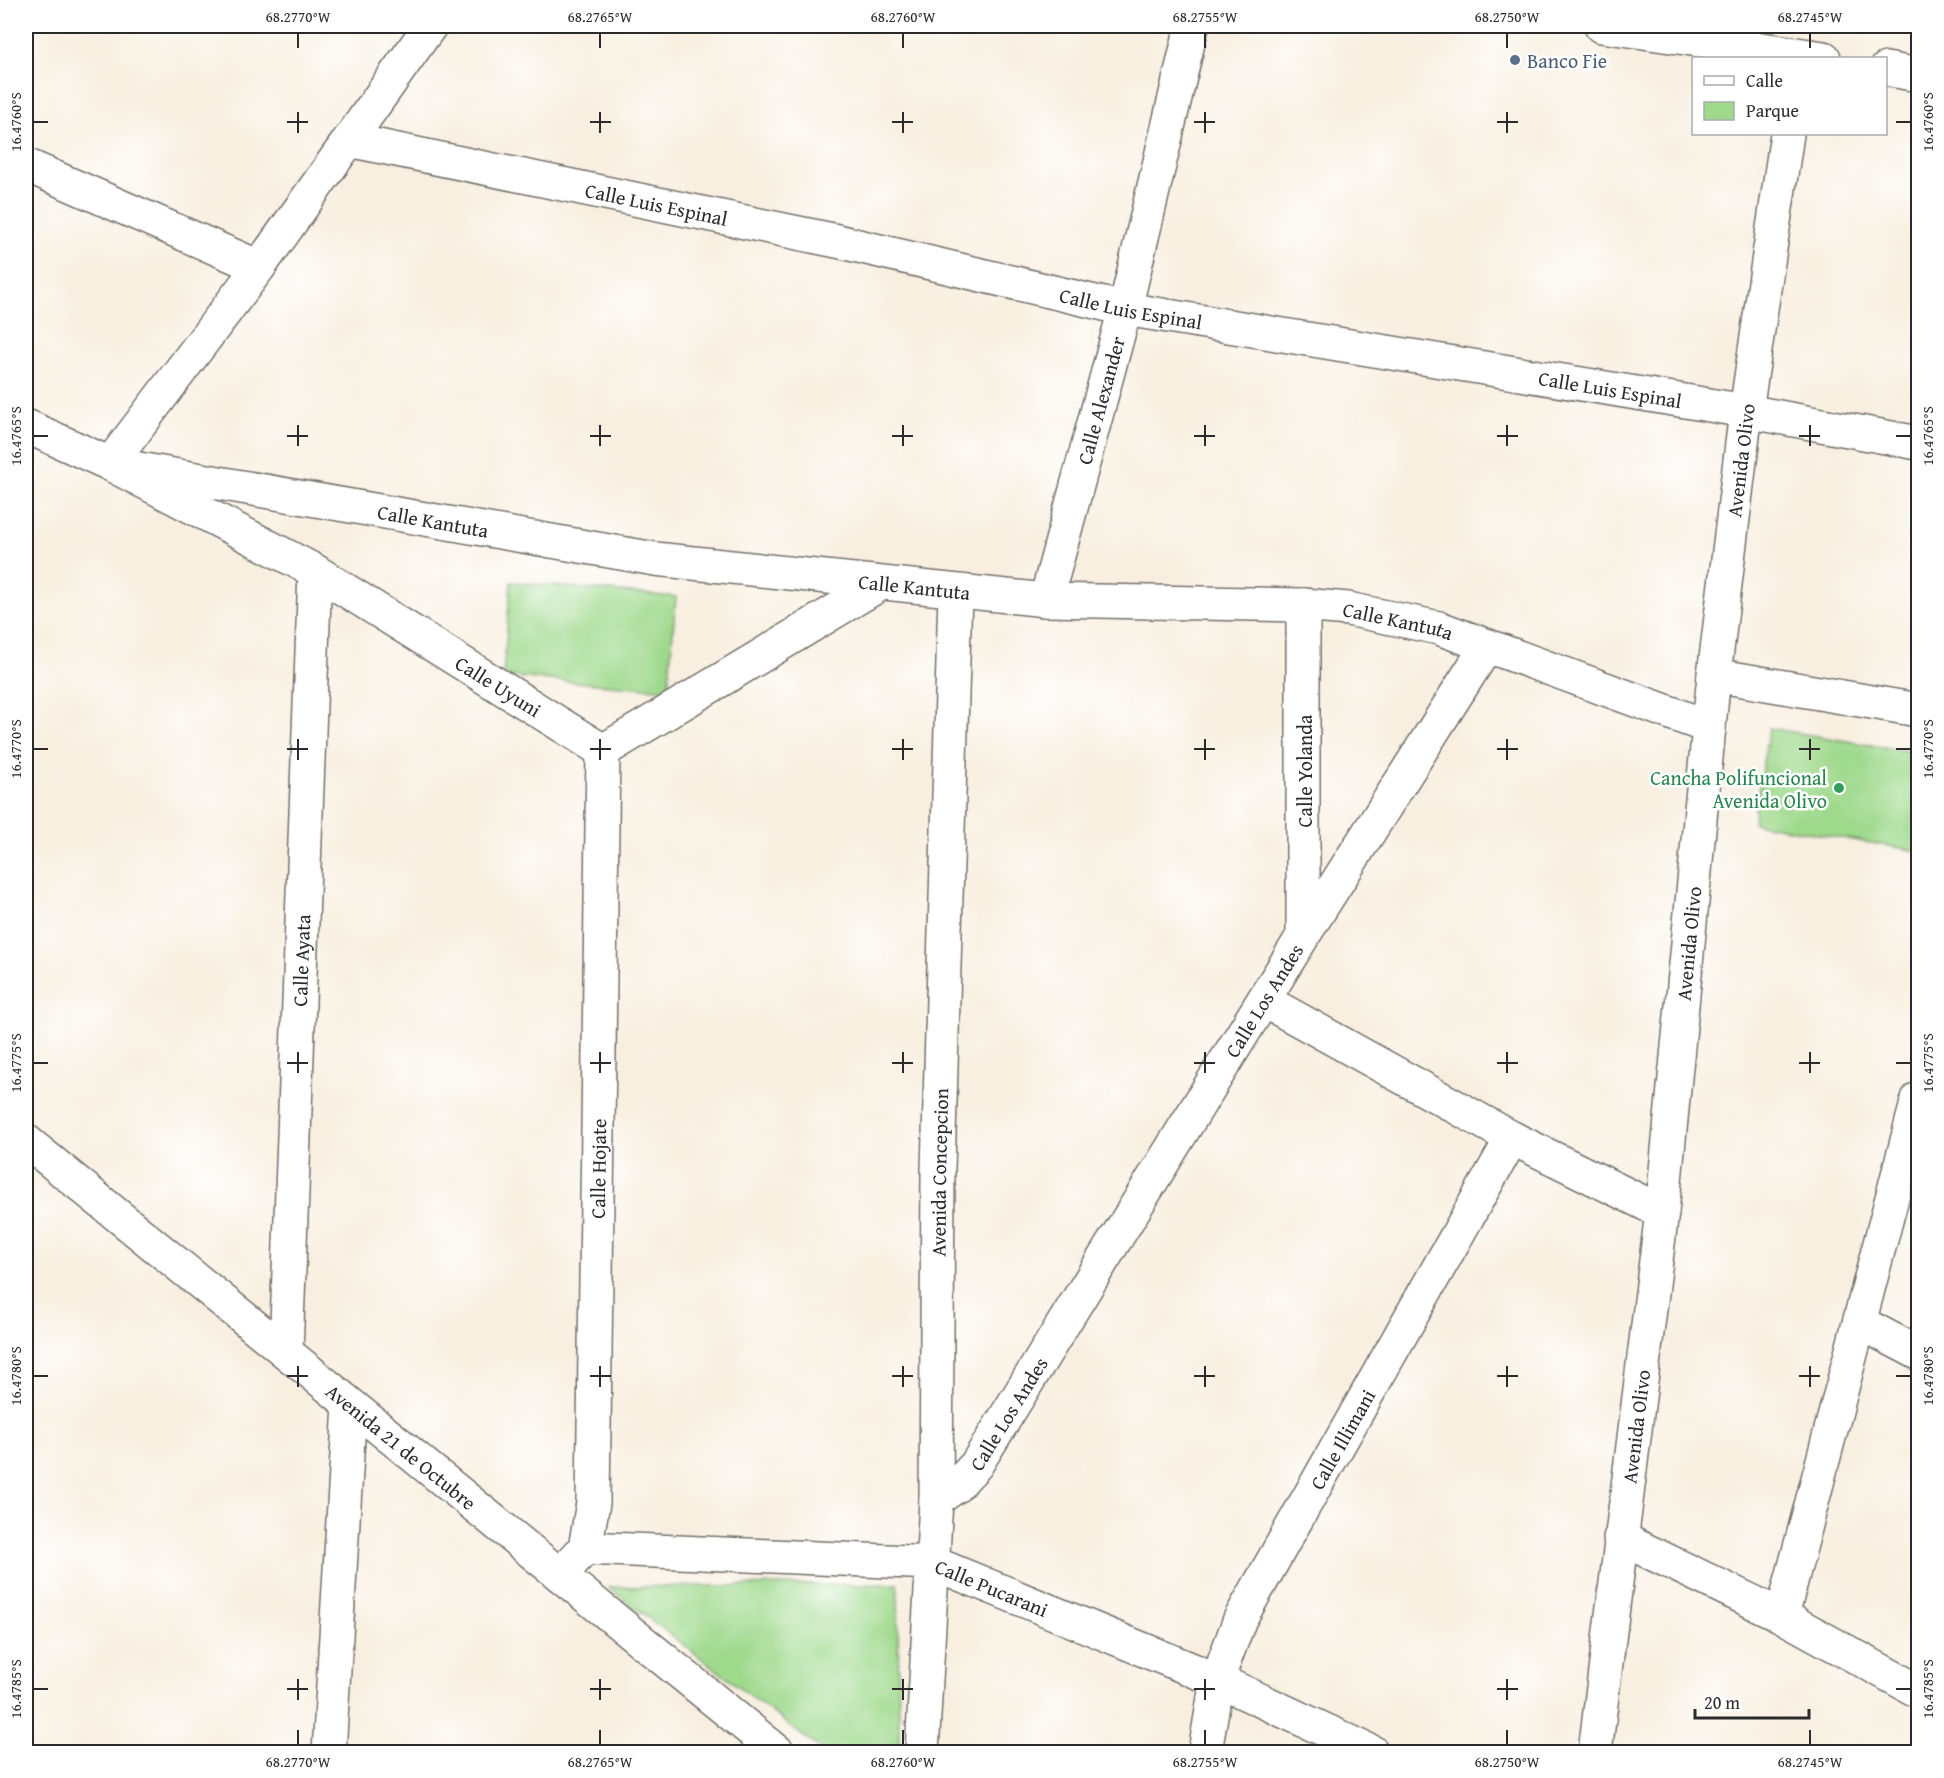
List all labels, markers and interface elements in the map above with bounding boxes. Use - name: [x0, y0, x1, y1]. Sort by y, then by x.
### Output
- text: 68.2770°W: [265, 6, 331, 27]
- text: 68.2765°W: [567, 6, 633, 27]
- text: 68.2760°W: [870, 6, 936, 27]
- text: 68.2755°W: [1172, 6, 1238, 27]
- text: 68.2750°W: [1474, 6, 1540, 27]
- text: 68.2745°W: [1777, 6, 1843, 27]
- place label: Banco Fie: [1527, 46, 1607, 75]
- marker: Banco Fie: [1508, 53, 1522, 67]
- legend: [1692, 57, 1887, 135]
- text: Calle: [1746, 67, 1783, 94]
- text: 16.4760°S: [5, 92, 26, 152]
- text: 16.4760°S: [1917, 92, 1938, 152]
- text: Parque: [1746, 97, 1799, 124]
- street label: Calle Luis Espinal: [583, 175, 731, 233]
- street label: Calle Luis Espinal: [1057, 280, 1205, 336]
- street label: Calle Alexander: [1069, 333, 1131, 467]
- street label: Calle Luis Espinal: [1536, 363, 1684, 415]
- street label: Avenida Olivo: [1719, 401, 1761, 519]
- text: 16.4765°S: [5, 406, 26, 466]
- text: 16.4765°S: [1917, 406, 1938, 466]
- street label: Calle Kantuta: [375, 496, 491, 544]
- street label: Calle Kantuta: [857, 566, 972, 607]
- street label: Calle Kantuta: [1340, 594, 1458, 647]
- street label: Calle Uyuni: [450, 648, 547, 724]
- street label: Calle Yolanda: [1290, 714, 1319, 827]
- text: 16.4770°S: [5, 719, 26, 779]
- text: 16.4770°S: [1917, 719, 1938, 779]
- place label: Cancha Polifuncional Avenida Olivo: [1650, 763, 1827, 815]
- marker: Cancha Polifuncional Avenida Olivo: [1832, 781, 1846, 795]
- street label: Avenida Olivo: [1668, 885, 1708, 1002]
- street label: Calle Ayata: [284, 913, 317, 1007]
- street label: Calle Los Andes: [1217, 938, 1310, 1063]
- text: 16.4775°S: [5, 1033, 26, 1093]
- text: 16.4775°S: [1917, 1033, 1938, 1093]
- street label: Avenida Concepcion: [923, 1088, 955, 1257]
- street label: Calle Hojate: [582, 1118, 613, 1219]
- text: 16.4780°S: [5, 1346, 26, 1406]
- text: 16.4780°S: [1917, 1346, 1938, 1406]
- street label: Calle Los Andes: [962, 1351, 1054, 1476]
- street label: Avenida Olivo: [1614, 1368, 1657, 1485]
- street label: Avenida 21 de Octubre: [320, 1376, 483, 1516]
- street label: Calle Illimani: [1302, 1383, 1382, 1494]
- street label: Calle Pucarani: [931, 1551, 1053, 1624]
- text: 16.4785°S: [5, 1659, 26, 1719]
- text: 16.4785°S: [1917, 1659, 1938, 1719]
- scale bar: [1695, 1682, 1809, 1720]
- text: 20 m: [1704, 1689, 1740, 1716]
- text: 68.2770°W: [265, 1751, 331, 1772]
- text: 68.2765°W: [567, 1751, 633, 1772]
- text: 68.2760°W: [870, 1751, 936, 1772]
- text: 68.2755°W: [1172, 1751, 1238, 1772]
- text: 68.2750°W: [1474, 1751, 1540, 1772]
- text: 68.2745°W: [1777, 1751, 1843, 1772]

